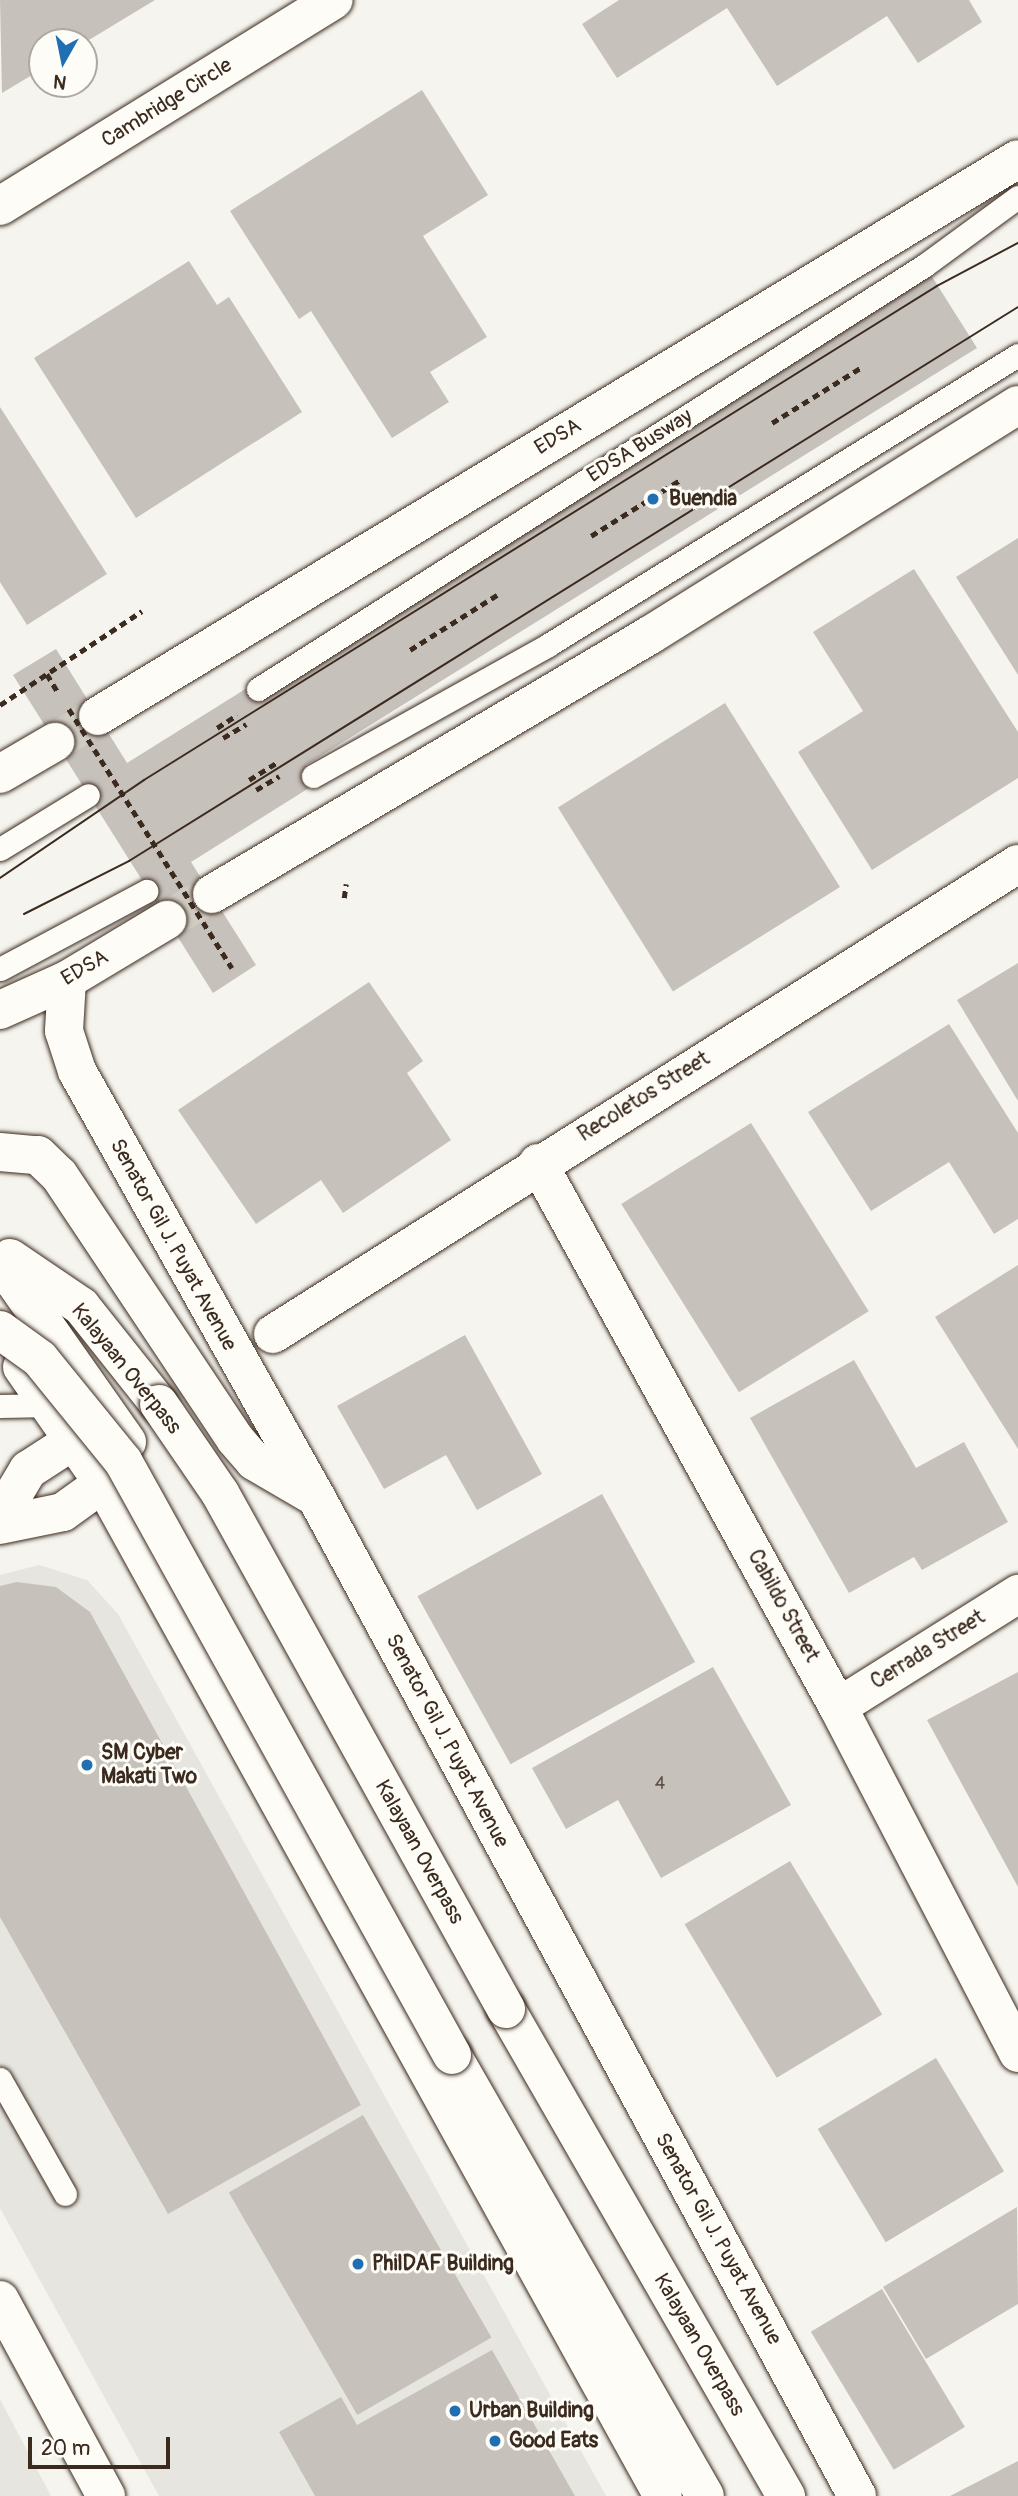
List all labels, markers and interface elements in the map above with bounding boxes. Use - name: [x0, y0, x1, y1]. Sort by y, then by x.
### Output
- north arrow: [28, 28, 98, 98]
- street label: Cambridge Circle: [97, 53, 237, 153]
- text: N: [52, 69, 68, 95]
- street label: EDSA Busway: [583, 404, 697, 488]
- street label: EDSA: [530, 413, 586, 461]
- place label: Buendia: [669, 486, 737, 512]
- marker: Buendia: [643, 489, 663, 509]
- street label: EDSA: [57, 945, 113, 991]
- street label: Recoletos Street: [574, 1046, 714, 1148]
- street label: Senator Gil J. Puyat Avenue: [104, 1135, 242, 1355]
- street label: Kalayaan Overpass: [66, 1299, 186, 1439]
- street label: Cabildo Street: [742, 1545, 824, 1667]
- street label: Cerrada Street: [866, 1605, 990, 1695]
- street label: Senator Gil J. Puyat Avenue: [380, 1630, 514, 1852]
- place label: SM Cyber Makati Two: [101, 1740, 197, 1790]
- marker: SM Cyber Makati Two: [79, 1757, 95, 1773]
- house number: 4: [655, 1773, 665, 1795]
- street label: Kalayaan Overpass: [369, 1776, 469, 1928]
- street label: Senator Gil J. Puyat Avenue: [649, 2129, 787, 2349]
- place label: PhilDAF Building: [372, 2251, 514, 2277]
- marker: PhilDAF Building: [350, 2256, 366, 2272]
- street label: Kalayaan Overpass: [648, 2269, 750, 2421]
- place label: Urban Building: [469, 2398, 594, 2424]
- marker: Urban Building: [447, 2403, 463, 2419]
- scale bar: [32, 2422, 173, 2466]
- place label: Good Eats: [509, 2428, 598, 2454]
- marker: Good Eats: [487, 2433, 503, 2449]
- text: 20 m: [41, 2435, 90, 2462]

